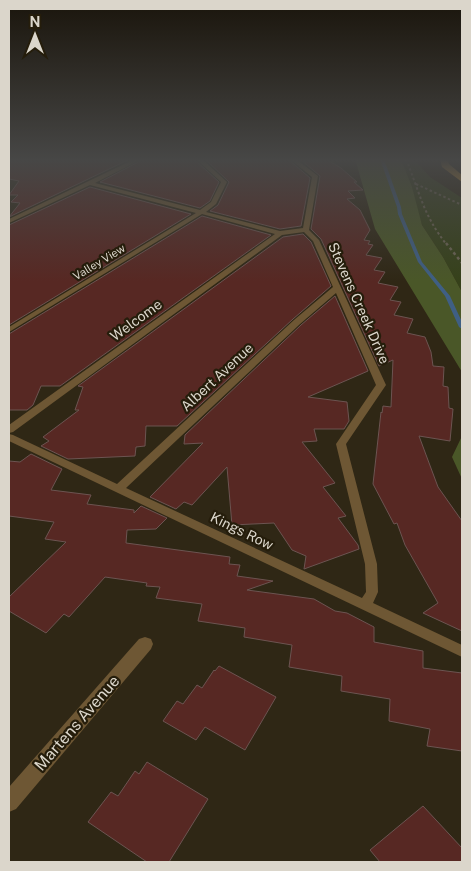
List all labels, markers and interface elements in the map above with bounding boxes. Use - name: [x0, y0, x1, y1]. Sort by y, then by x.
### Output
- north arrow: [10, 10, 60, 60]
- text: N: [30, 14, 40, 30]
- street label: Stevens Creek Drive: [325, 240, 393, 366]
- street label: Valley View: [71, 242, 128, 282]
- street label: Welcome: [107, 296, 165, 344]
- street label: Albert Avenue: [178, 340, 256, 414]
- street label: Kings Row: [208, 509, 276, 553]
- street label: Martens Avenue: [30, 671, 124, 775]

